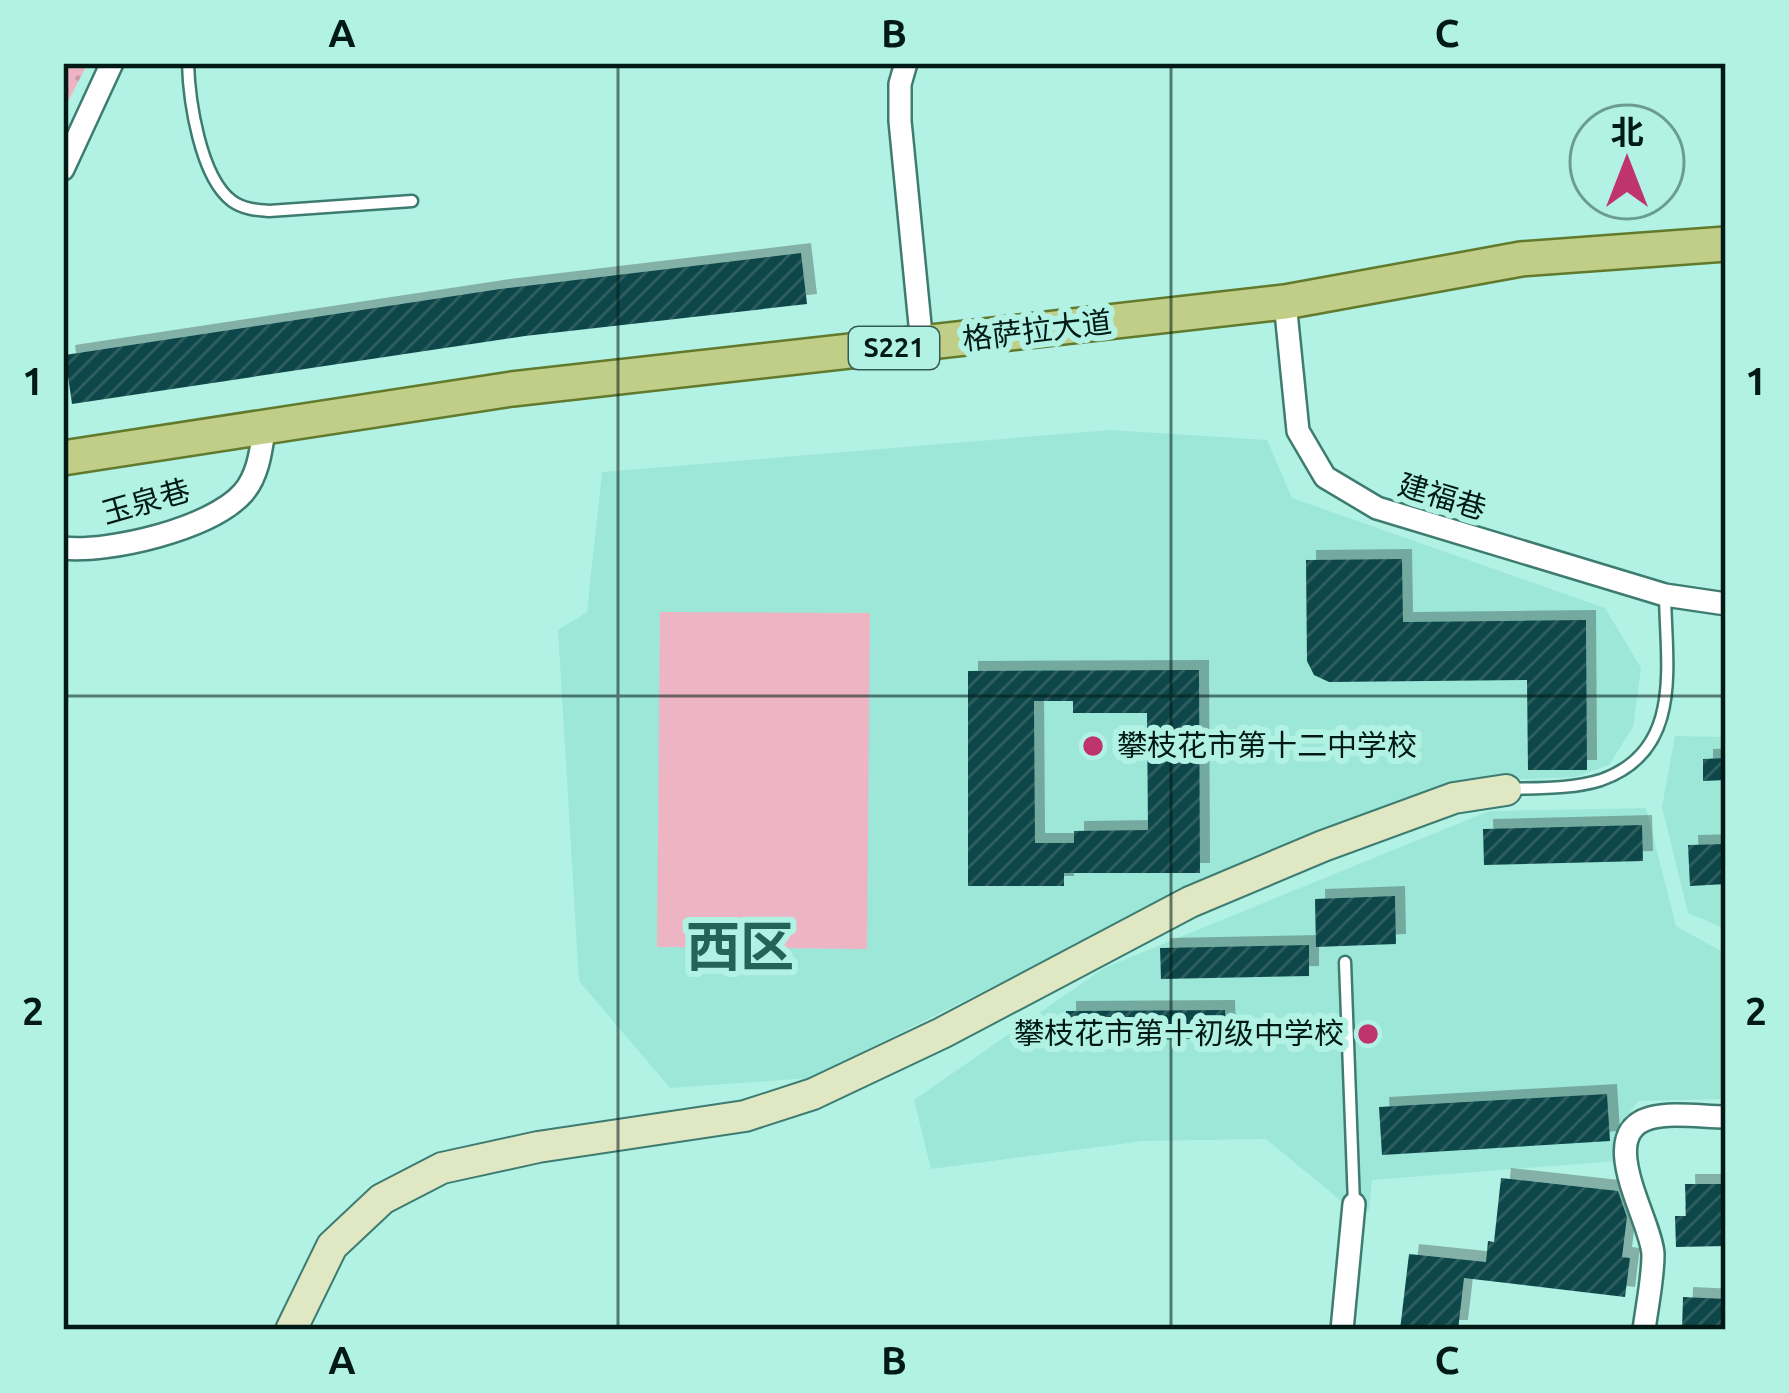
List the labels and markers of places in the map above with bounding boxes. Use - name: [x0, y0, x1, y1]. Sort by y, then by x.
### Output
- place label: 攀枝花市第十二中学校: [1117, 728, 1417, 762]
- marker: 攀枝花市第十二中学校: [1080, 733, 1106, 759]
- place label: 攀枝花市第十初级中学校: [1014, 1016, 1344, 1050]
- marker: 攀枝花市第十初级中学校: [1355, 1021, 1381, 1047]

